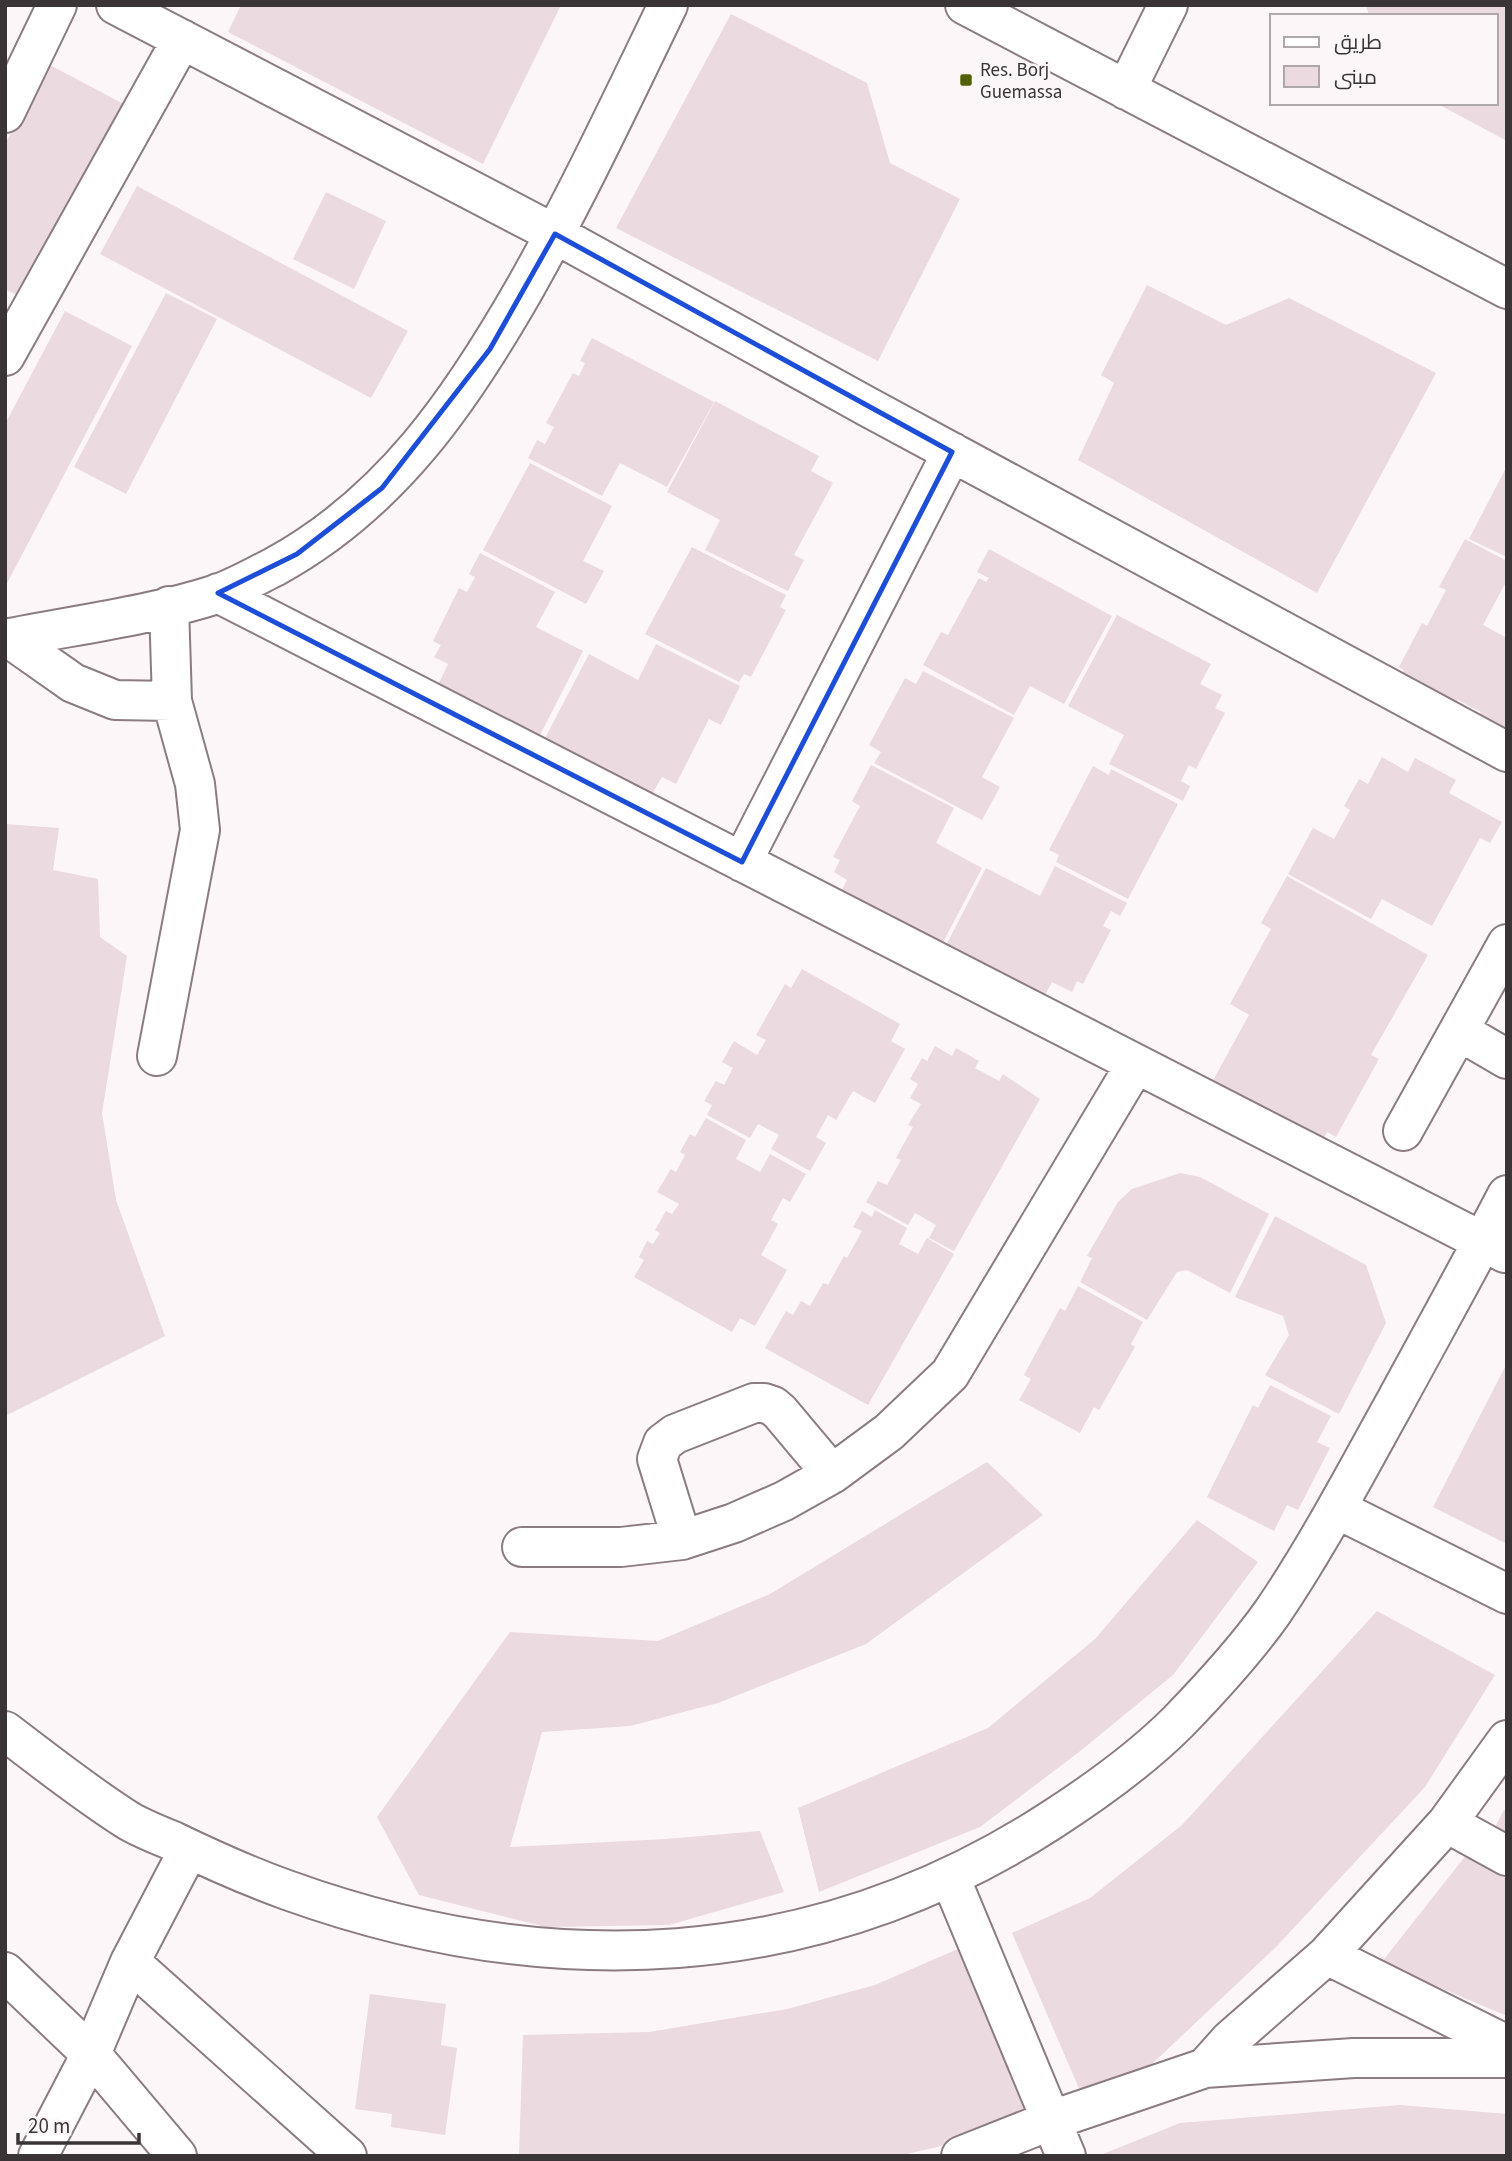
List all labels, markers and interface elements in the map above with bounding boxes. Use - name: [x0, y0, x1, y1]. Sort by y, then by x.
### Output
- legend: [1270, 14, 1498, 105]
- text: طريق: [1334, 27, 1382, 57]
- place label: Res. Borj Guemassa: [980, 57, 1062, 106]
- text: مبنى: [1334, 62, 1377, 92]
- marker: Res. Borj Guemassa: [958, 72, 974, 88]
- scale bar: [18, 2102, 138, 2146]
- text: 20 m: [28, 2111, 70, 2141]

